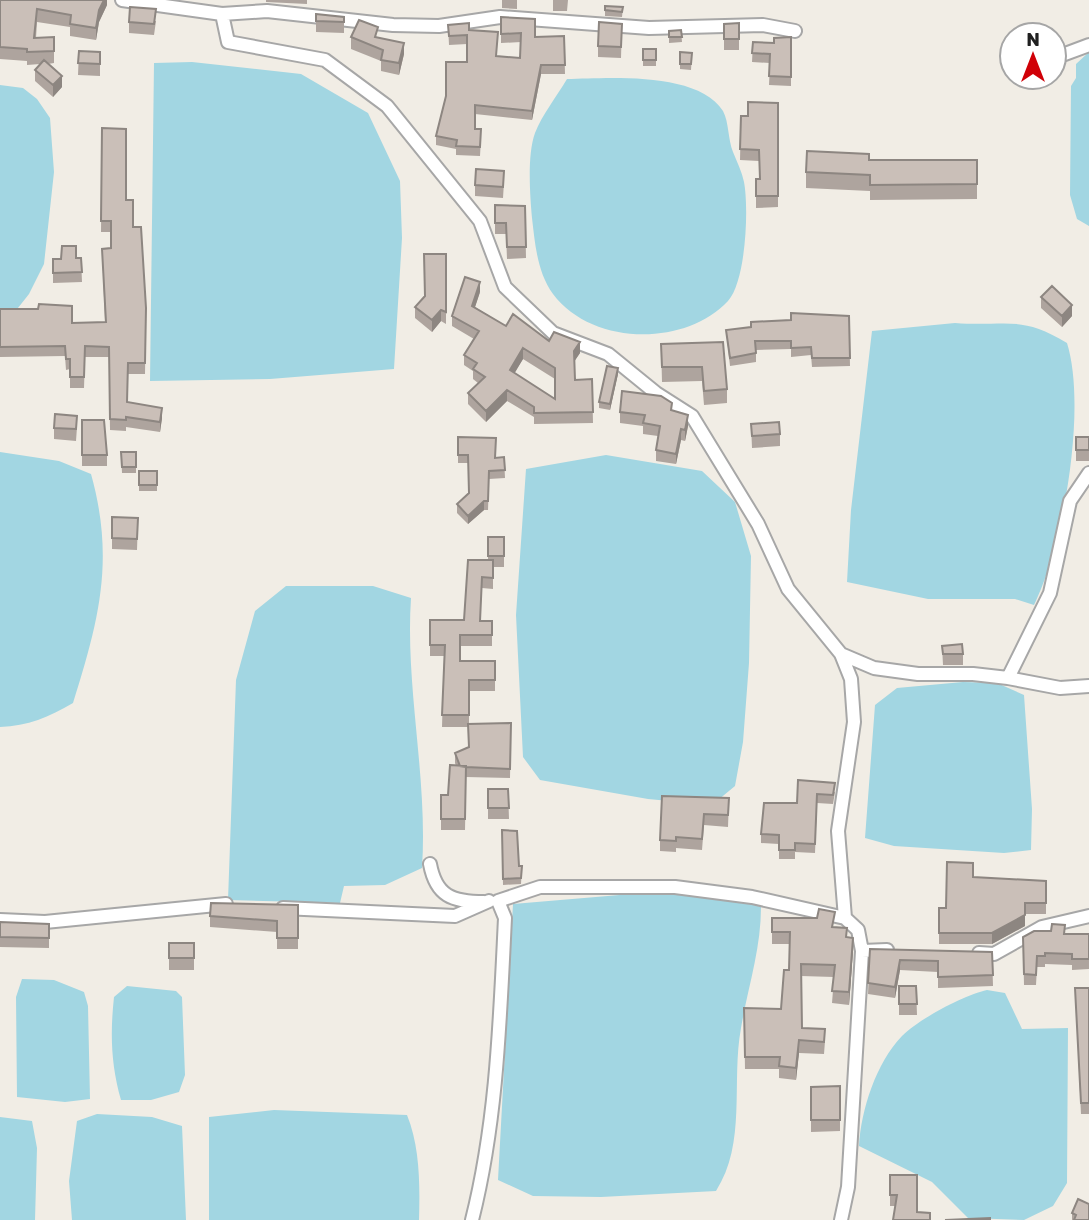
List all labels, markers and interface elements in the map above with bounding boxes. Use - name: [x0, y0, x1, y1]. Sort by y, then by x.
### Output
- north arrow: [998, 21, 1068, 91]
- text: N: [1026, 28, 1040, 51]

